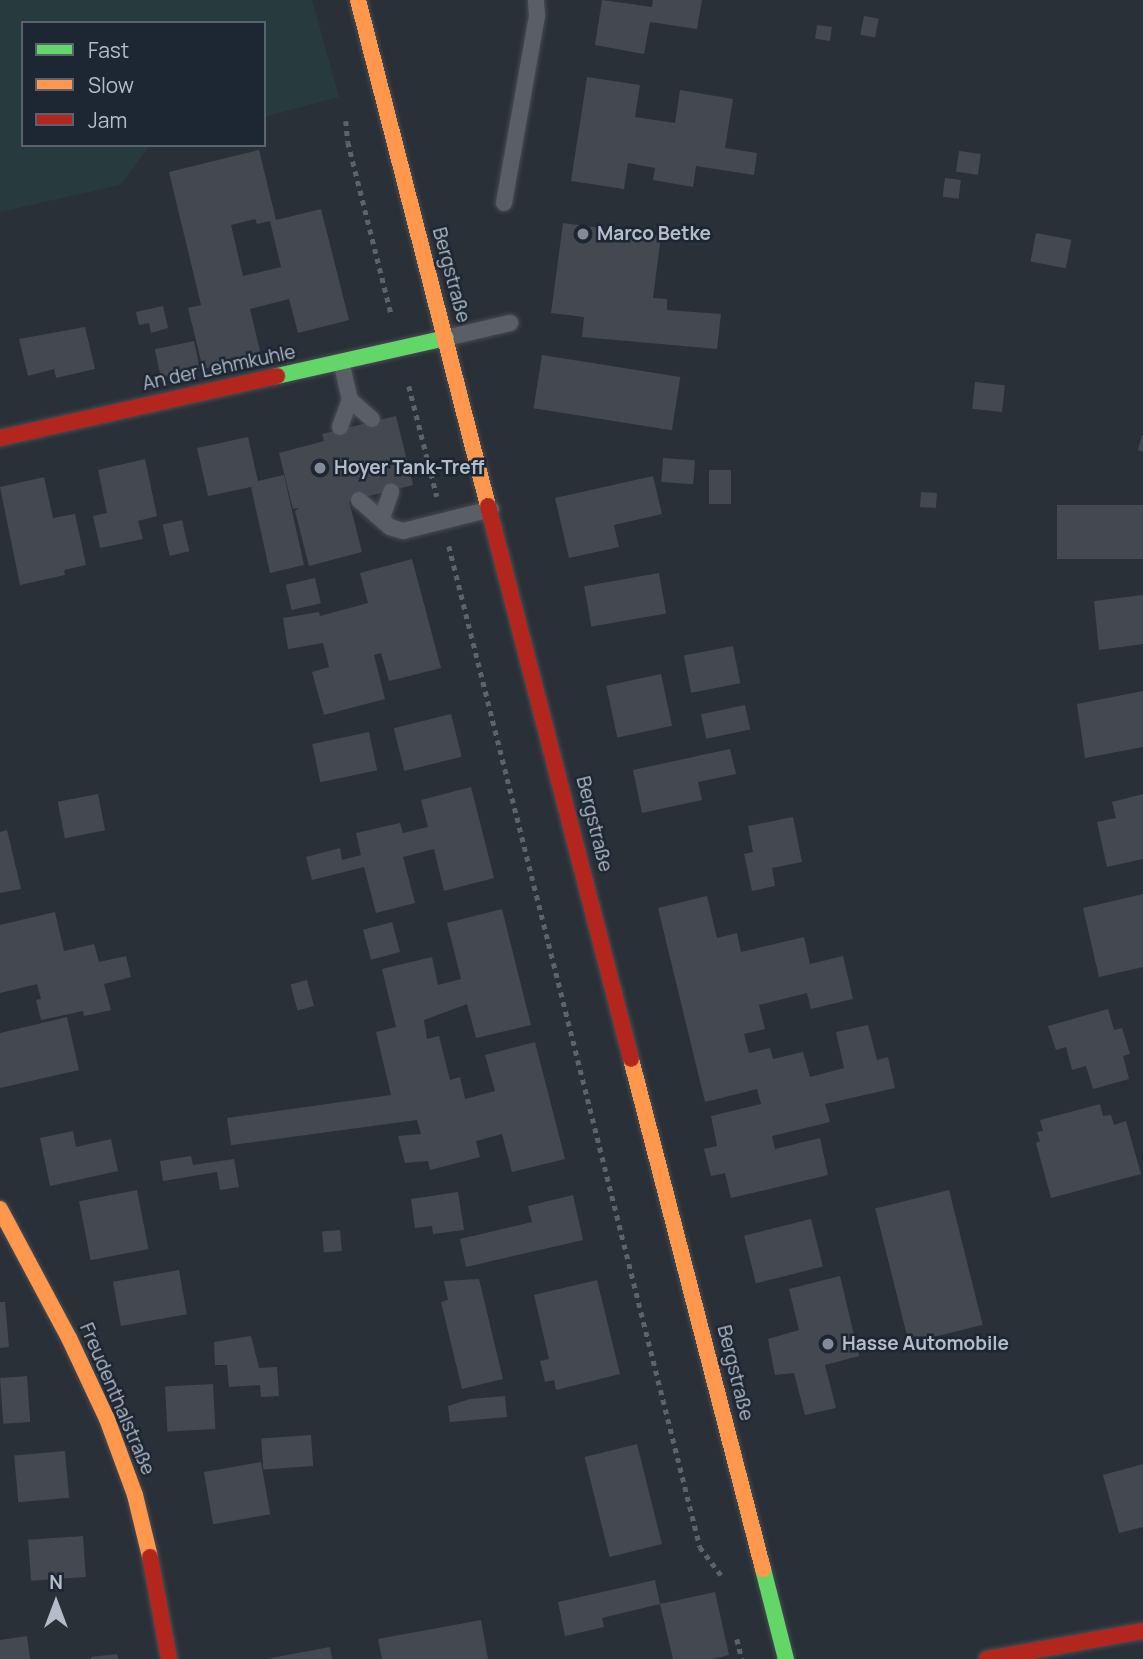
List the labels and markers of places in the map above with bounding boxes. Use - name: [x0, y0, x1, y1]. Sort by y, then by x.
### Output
- place label: Marco Betke: [597, 223, 711, 245]
- marker: Marco Betke: [575, 226, 591, 242]
- place label: Hoyer Tank-Treff: [334, 457, 484, 479]
- marker: Hoyer Tank-Treff: [312, 460, 328, 476]
- place label: Hasse Automobile: [842, 1333, 1009, 1355]
- marker: Hasse Automobile: [820, 1336, 836, 1352]

